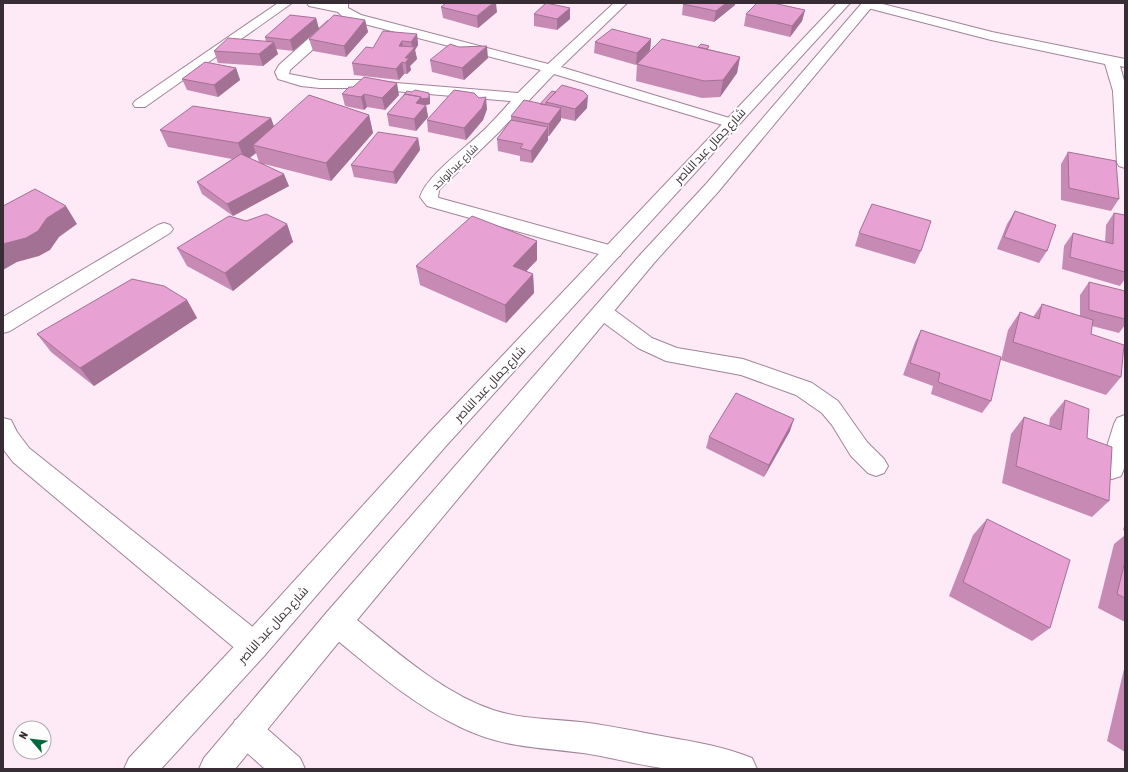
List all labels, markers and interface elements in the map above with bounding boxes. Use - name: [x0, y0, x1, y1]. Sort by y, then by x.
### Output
- street label: شارع جمال عبد الناصر: [671, 105, 749, 188]
- street label: شارع عبدالواحد: [430, 142, 481, 193]
- street label: شارع جمال عبد الناصر: [451, 343, 529, 426]
- street label: شارع جمال عبد الناصر: [234, 584, 312, 668]
- north arrow: [12, 720, 52, 760]
- text: N: [16, 730, 30, 741]

